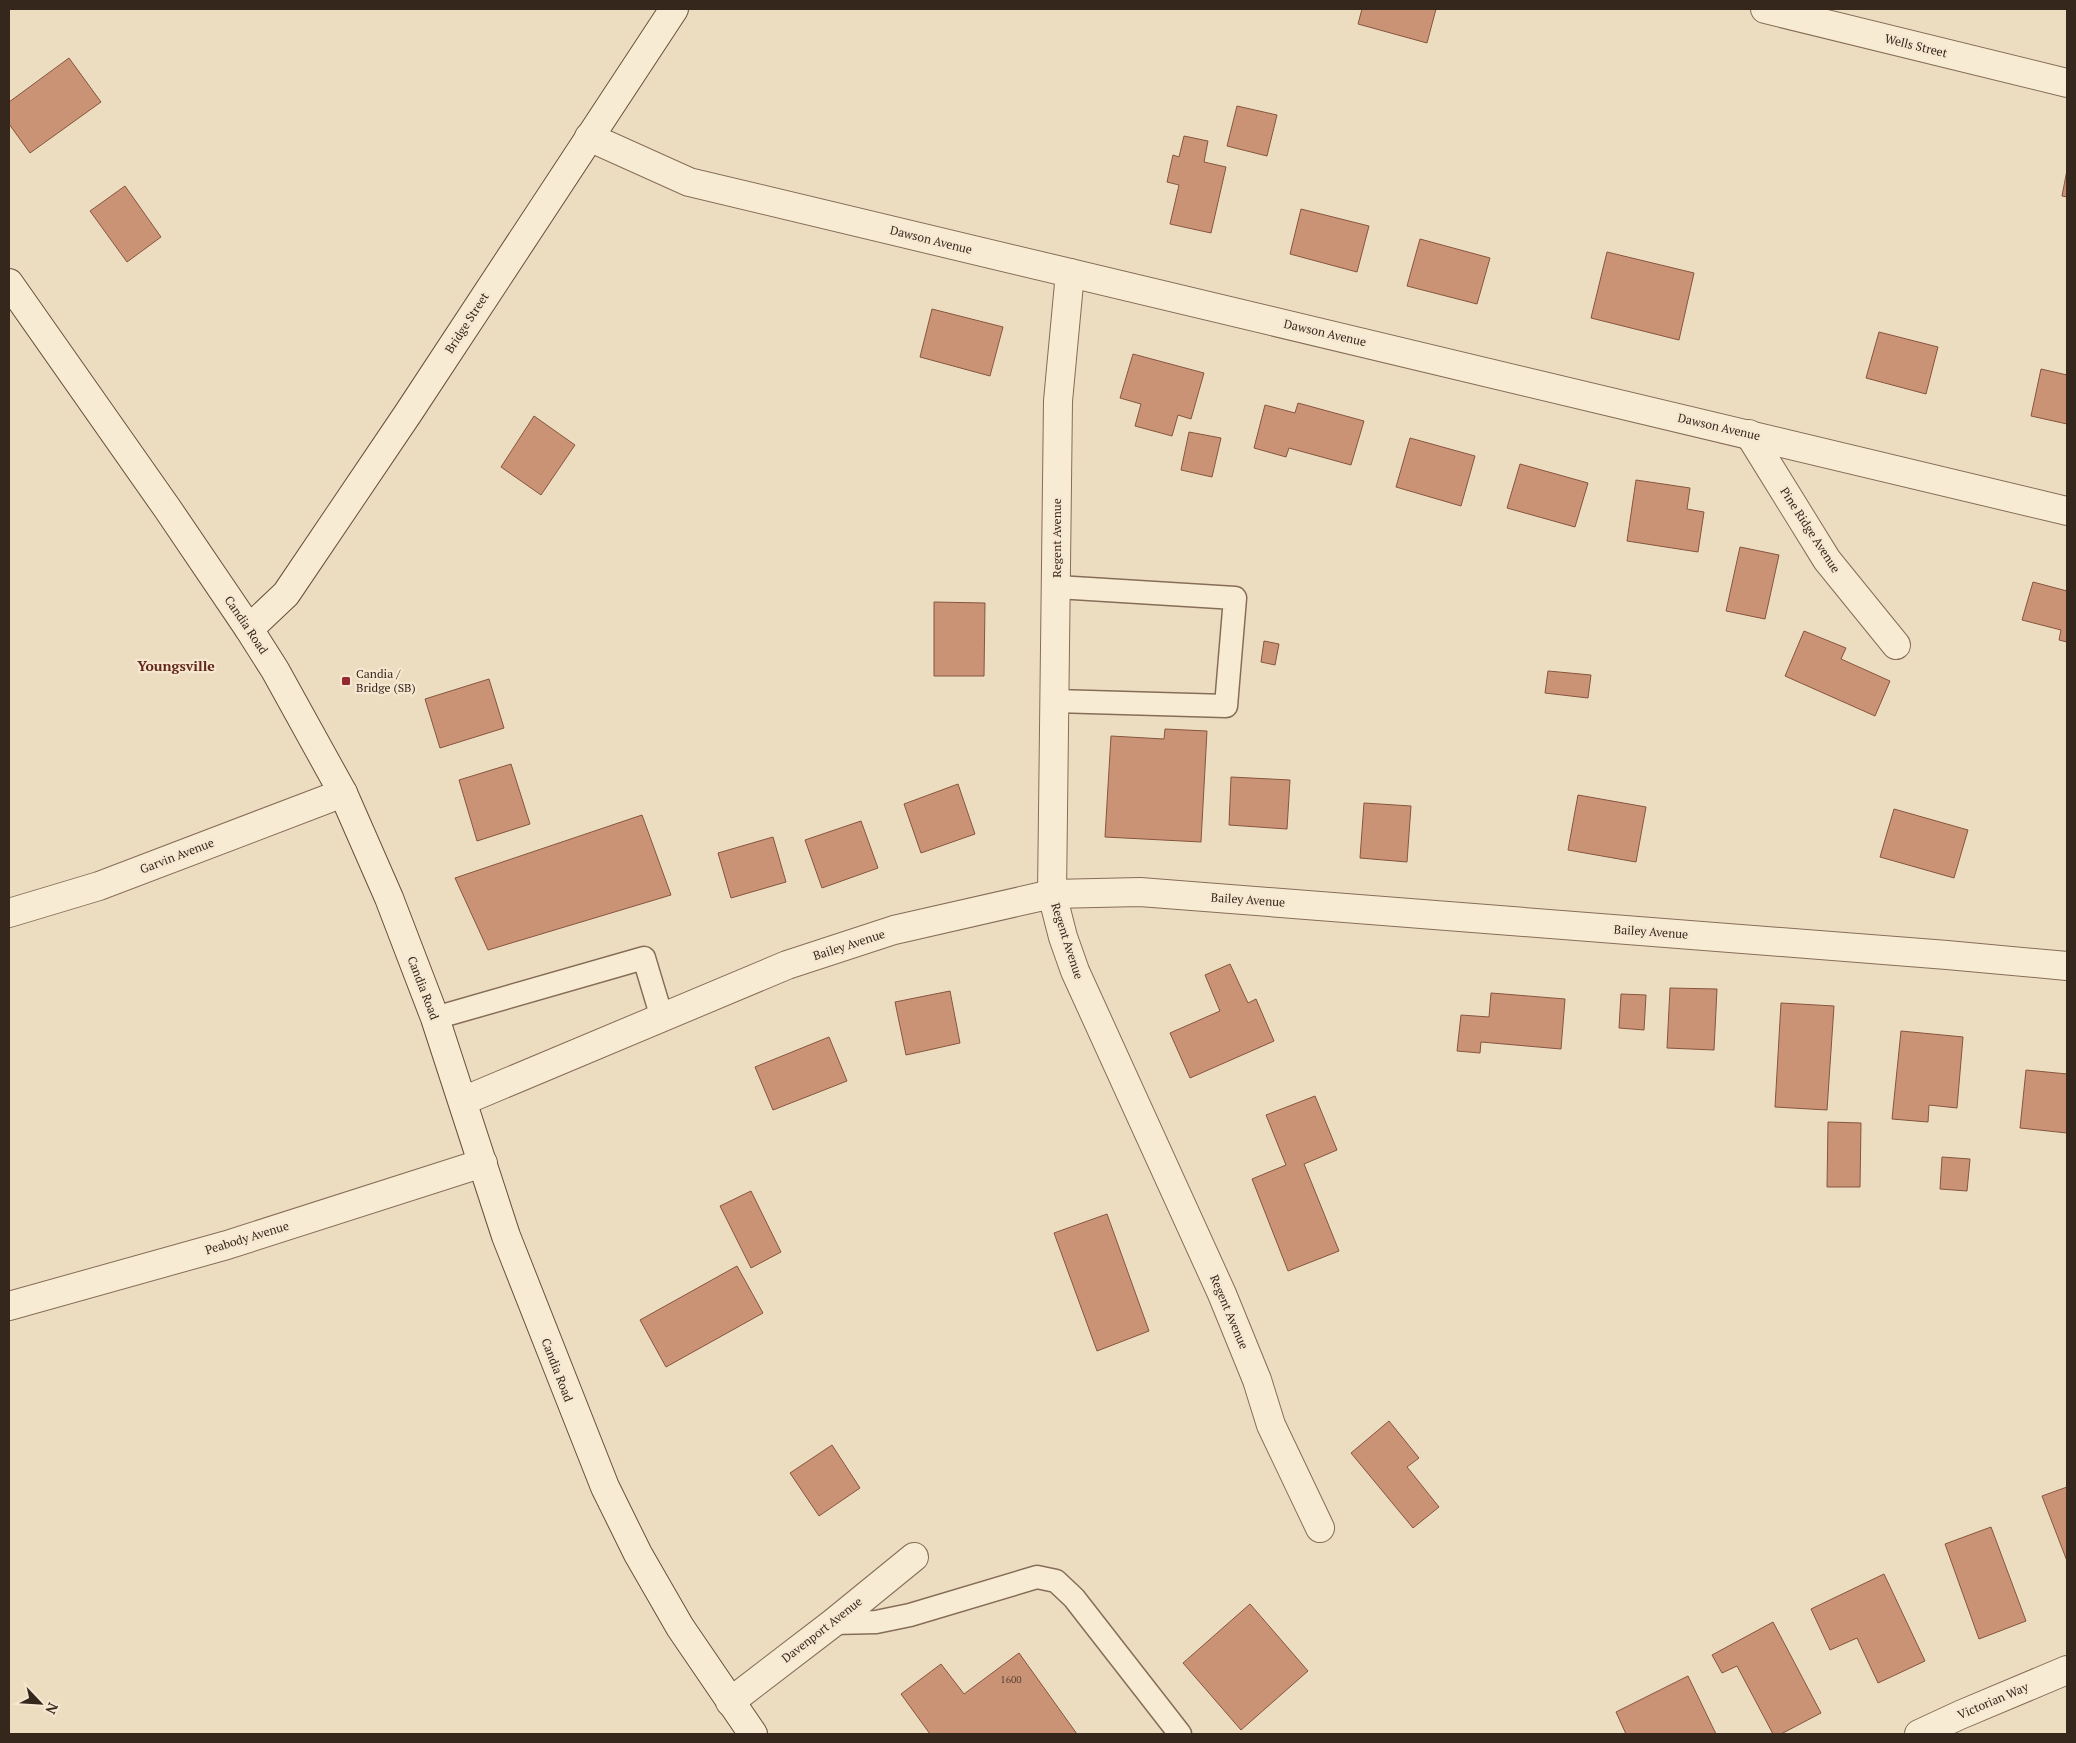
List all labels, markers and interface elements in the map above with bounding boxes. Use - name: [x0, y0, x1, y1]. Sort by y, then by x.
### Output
- street label: Wells Street: [1883, 31, 1949, 61]
- street label: Dawson Avenue: [888, 222, 974, 257]
- street label: Bridge Street: [441, 289, 492, 356]
- street label: Dawson Avenue: [1282, 316, 1368, 349]
- street label: Dawson Avenue: [1676, 410, 1762, 443]
- street label: Pine Ridge Avenue: [1777, 484, 1844, 575]
- street label: Regent Avenue: [1049, 498, 1064, 578]
- street label: Candia Road: [221, 593, 272, 657]
- district label: Youngsville: [137, 656, 215, 675]
- place label: Candia / Bridge (SB): [356, 666, 416, 695]
- marker: Candia / Bridge (SB): [340, 675, 352, 687]
- street label: Garvin Avenue: [138, 835, 216, 877]
- street label: Bailey Avenue: [1210, 889, 1286, 910]
- street label: Regent Avenue: [1048, 901, 1087, 981]
- street label: Bailey Avenue: [1613, 921, 1689, 942]
- street label: Bailey Avenue: [811, 926, 887, 963]
- street label: Candia Road: [404, 954, 443, 1022]
- street label: Peabody Avenue: [203, 1218, 291, 1257]
- street label: Regent Avenue: [1207, 1272, 1252, 1351]
- street label: Candia Road: [538, 1336, 577, 1404]
- street label: Davenport Avenue: [778, 1594, 865, 1666]
- house number: 1600: [1000, 1673, 1022, 1686]
- north arrow: [15, 1678, 65, 1728]
- street label: Victorian Way: [1955, 1679, 2031, 1722]
- text: N: [41, 1700, 63, 1718]

